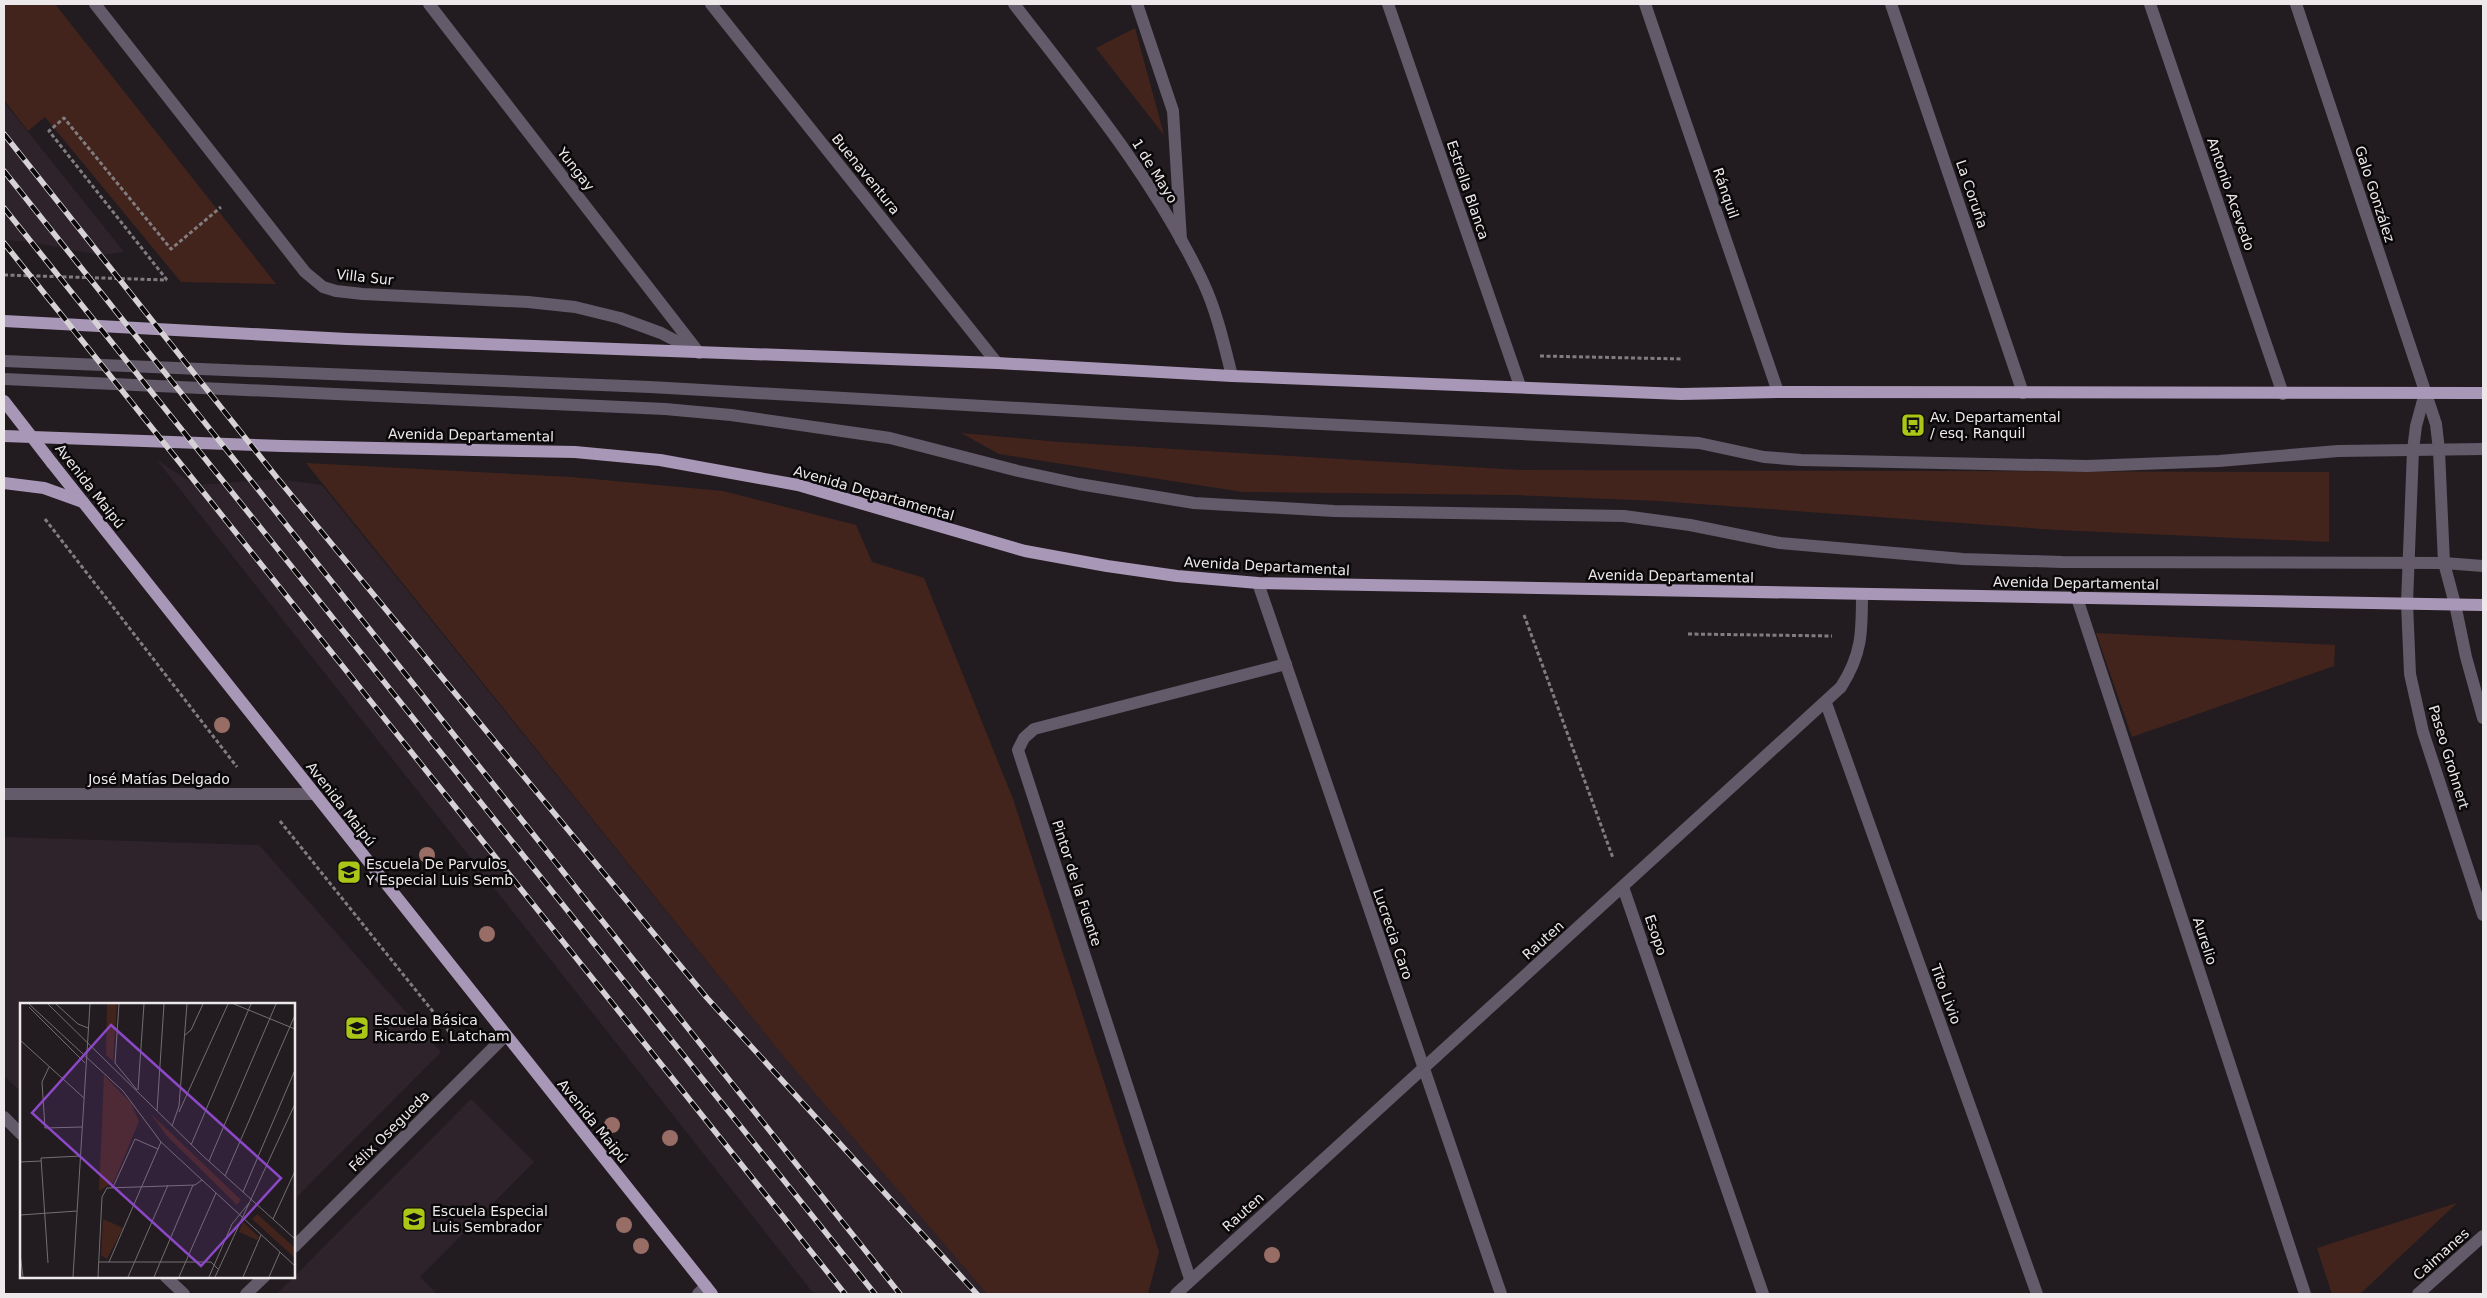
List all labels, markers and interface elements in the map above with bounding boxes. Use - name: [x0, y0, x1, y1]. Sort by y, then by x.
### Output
- street label: Buenaventura: [829, 130, 903, 218]
- street label: Antonio Acevedo: [2204, 135, 2258, 253]
- street label: 1 de Mayo: [1129, 136, 1181, 206]
- street label: Estrella Blanca: [1444, 138, 1492, 242]
- street label: Yungay: [554, 143, 598, 194]
- street label: Galo González: [2352, 144, 2398, 244]
- street label: La Coruña: [1953, 158, 1991, 230]
- street label: Ránquil: [1710, 166, 1742, 220]
- street label: Villa Sur: [336, 266, 395, 288]
- place label: Av. Departamental / esq. Ranquil: [1930, 409, 2061, 441]
- bus stop icon: Av. Departamental / esq. Ranquil: [1900, 412, 1926, 438]
- street label: Avenida Departamental: [388, 426, 554, 444]
- street label: Avenida Maipú: [52, 441, 128, 531]
- street label: Avenida Departamental: [792, 462, 956, 524]
- street label: Avenida Departamental: [1184, 554, 1350, 578]
- street label: Avenida Departamental: [1588, 567, 1754, 585]
- street label: Avenida Departamental: [1993, 574, 2159, 592]
- street label: Paseo Grohnert: [2426, 703, 2473, 811]
- street label: Avenida Maipú: [303, 759, 379, 849]
- street label: José Matías Delgado: [87, 771, 230, 787]
- street label: Pintor de la Fuente: [1049, 818, 1105, 948]
- place label: Escuela De Parvulos Y Especial Luis Semb: [365, 856, 513, 888]
- school or university icon: Escuela De Parvulos Y Especial Luis Semb: [336, 859, 362, 885]
- street label: Lucrecia Caro: [1370, 886, 1416, 982]
- street label: Esopo: [1642, 912, 1670, 958]
- street label: Aurelio: [2190, 915, 2220, 967]
- street label: Rauten: [1519, 917, 1567, 963]
- street label: Tito Livio: [1927, 961, 1964, 1026]
- inset map: [20, 1003, 295, 1278]
- place label: Escuela Básica Ricardo E. Latcham: [374, 1012, 510, 1044]
- school or university icon: Escuela Básica Ricardo E. Latcham: [344, 1015, 370, 1041]
- street label: Avenida Maipú: [554, 1076, 632, 1166]
- street label: Félix Osegueda: [345, 1087, 433, 1175]
- street label: Rauten: [1219, 1189, 1267, 1235]
- place label: Escuela Especial Luis Sembrador: [432, 1203, 548, 1235]
- school or university icon: Escuela Especial Luis Sembrador: [401, 1206, 427, 1232]
- street label: Caimanes: [2410, 1225, 2472, 1283]

